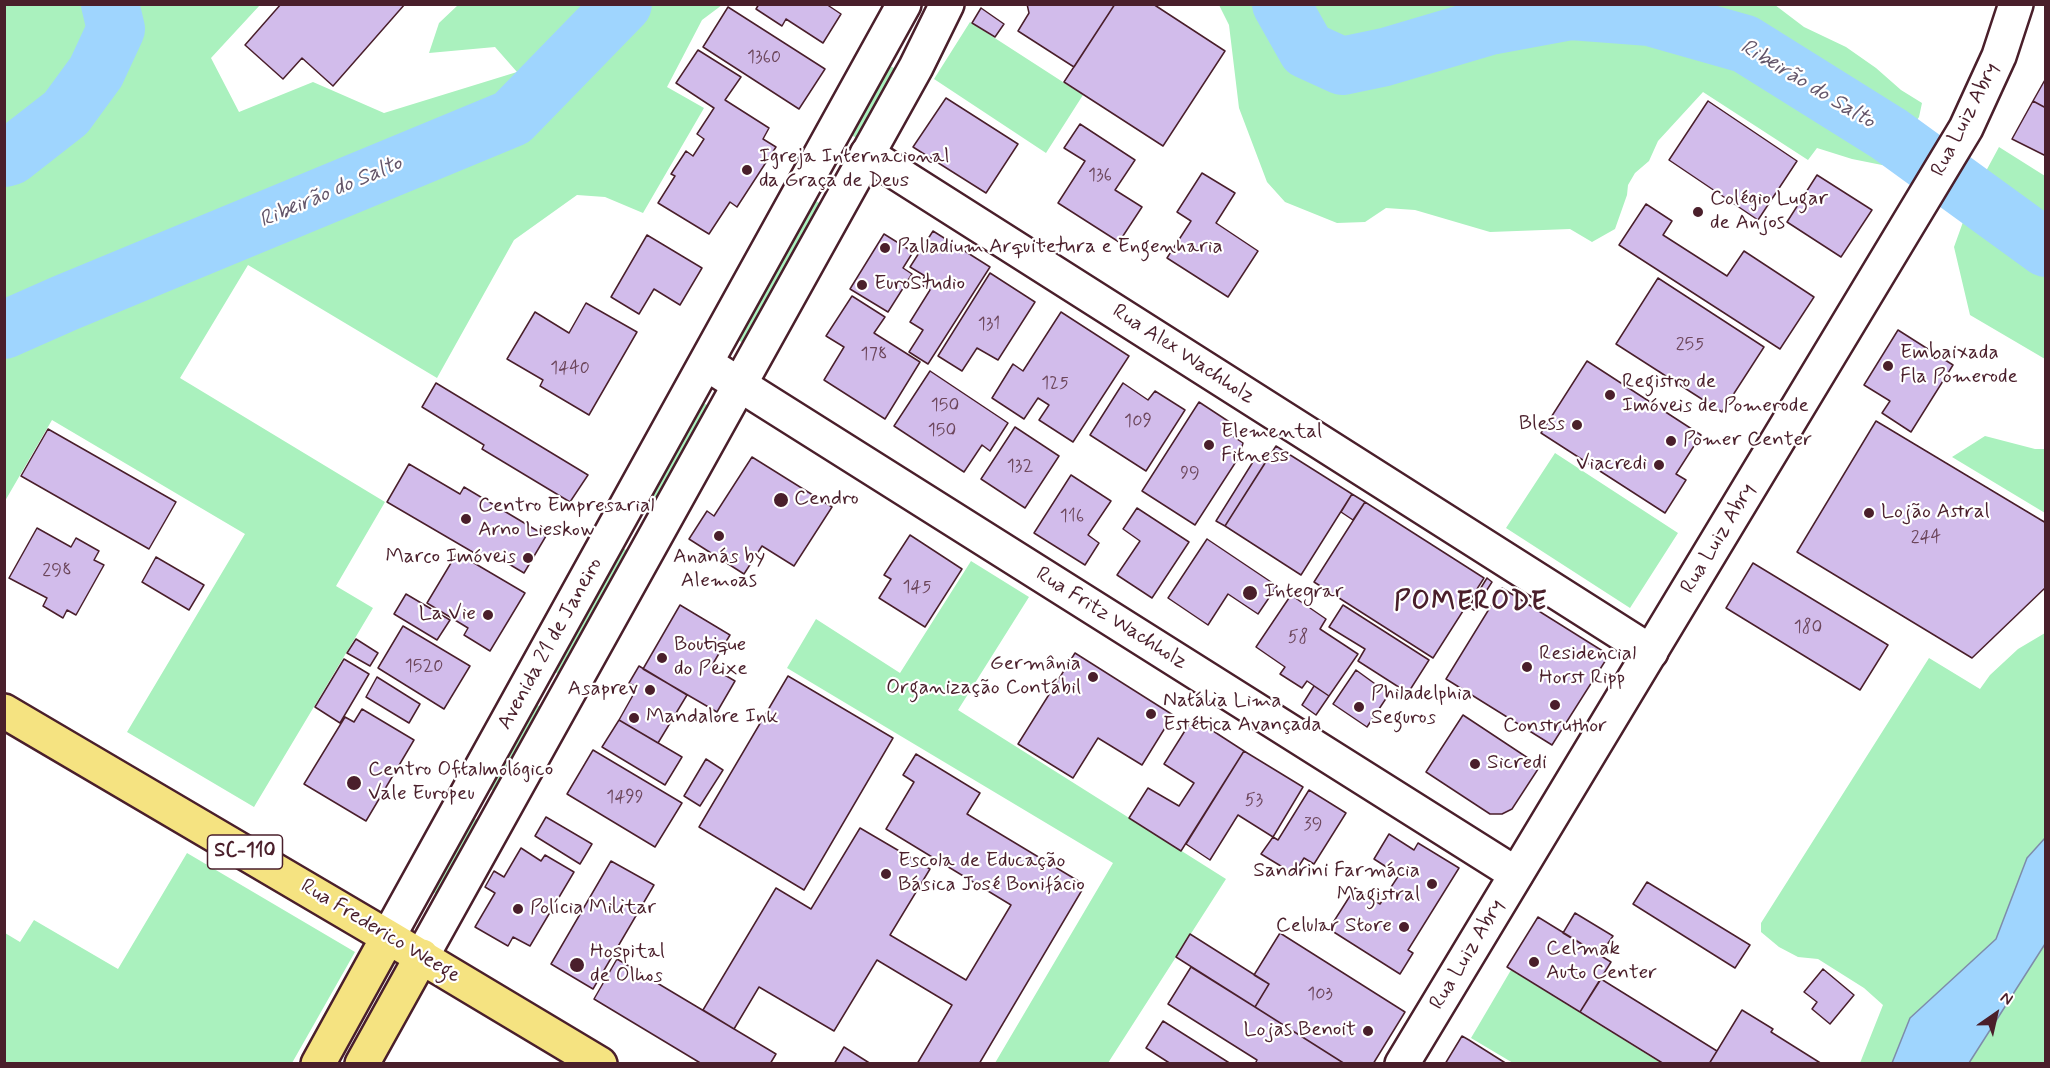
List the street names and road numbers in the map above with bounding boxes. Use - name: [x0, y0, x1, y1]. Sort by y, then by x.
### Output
- street label: Rua Luiz Abry: [1927, 59, 2005, 181]
- street label: Rua Alex Wachholz: [1107, 300, 1259, 410]
- street label: Rua Luiz Abry: [1676, 479, 1762, 599]
- street label: Avenida 21 de Janeiro: [493, 554, 609, 734]
- street label: Rua Fritz Wachholz: [1031, 562, 1191, 676]
- road number: SC-110: [208, 835, 282, 869]
- street label: Rua Frederico Weege: [296, 874, 464, 990]
- street label: Rua Luiz Abry: [1425, 895, 1511, 1015]

